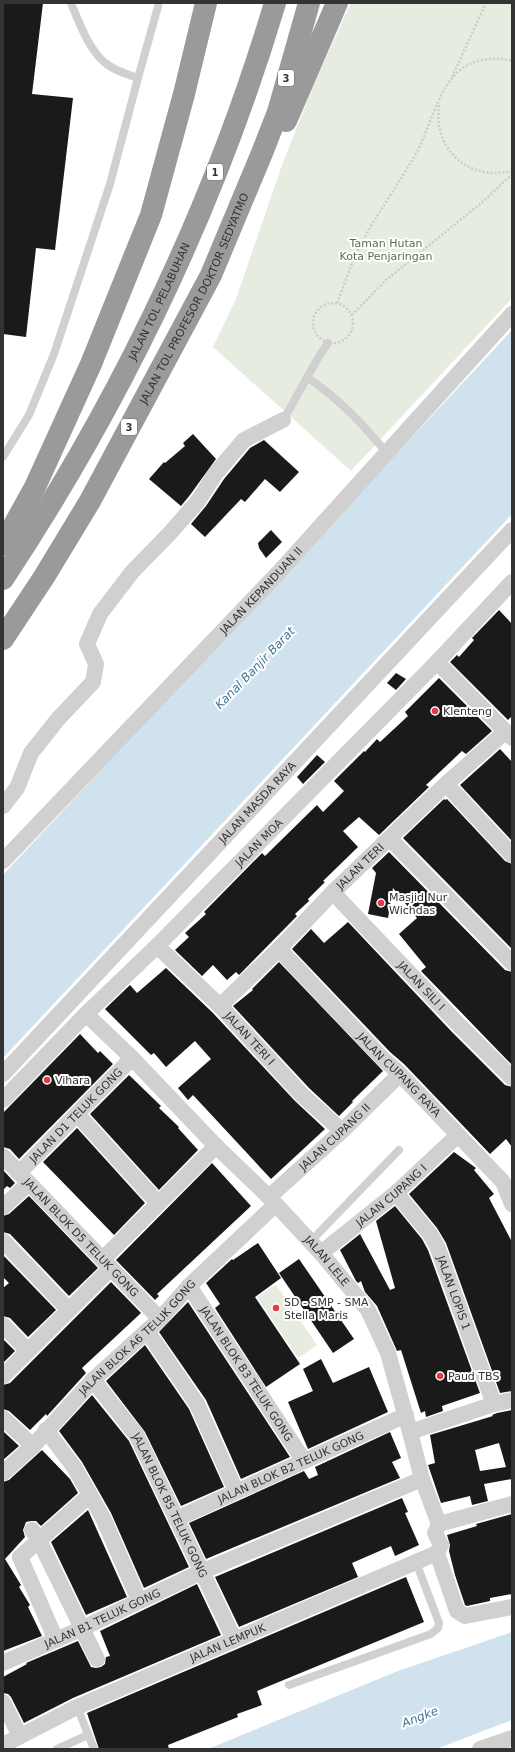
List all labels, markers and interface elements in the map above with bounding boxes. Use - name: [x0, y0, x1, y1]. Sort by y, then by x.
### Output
- road number: 3: [278, 70, 294, 86]
- road number: 1: [207, 164, 223, 180]
- street label: JALAN TOL PROFESOR DOKTOR SEDYATMO: [137, 191, 252, 407]
- park label: Taman Hutan Kota Penjaringan: [340, 237, 433, 263]
- street label: JALAN TOL PELABUHAN: [126, 241, 193, 363]
- road number: 3: [121, 419, 137, 435]
- street label: JALAN KEPANDUAN II: [217, 545, 305, 637]
- water label: Kanal Banjir Barat: [212, 623, 298, 712]
- place label: Klenteng: [443, 705, 492, 718]
- marker: Klenteng: [430, 706, 440, 716]
- street label: JALAN MASDA RAYA: [216, 759, 299, 847]
- street label: JALAN MOA: [232, 816, 286, 870]
- street label: JALAN TERI: [333, 841, 387, 893]
- place label: Masjid Nur Wichdas: [389, 891, 448, 917]
- marker: Masjid Nur Wichdas: [376, 898, 386, 908]
- street label: JALAN SILI I: [394, 958, 447, 1013]
- street label: JALAN TERI I: [221, 1009, 277, 1068]
- street label: JALAN CUPANG RAYA: [354, 1030, 444, 1120]
- street label: JALAN D1 TELUK GONG: [26, 1066, 125, 1166]
- place label: Vihara: [55, 1074, 90, 1087]
- marker: Vihara: [42, 1075, 52, 1085]
- street label: JALAN CUPANG II: [296, 1101, 373, 1174]
- street label: JALAN CUPANG I: [353, 1162, 430, 1230]
- street label: JALAN BLOK D5 TELUK GONG: [20, 1175, 141, 1300]
- street label: JALAN LELE: [301, 1232, 352, 1289]
- street label: JALAN LOPIS 1: [434, 1253, 473, 1332]
- street label: JALAN BLOK A6 TELUK GONG: [76, 1277, 198, 1399]
- place label: SD - SMP - SMA Stella Maris: [284, 1296, 369, 1322]
- street label: JALAN BLOK B3 TELUK GONG: [197, 1303, 295, 1444]
- marker: SD - SMP - SMA Stella Maris: [271, 1303, 281, 1313]
- place label: Paud TBS: [448, 1370, 499, 1383]
- marker: Paud TBS: [435, 1371, 445, 1381]
- street label: JALAN BLOK B5 TELUK GONG: [129, 1429, 210, 1580]
- street label: JALAN BLOK B2 TELUK GONG: [215, 1429, 366, 1507]
- street label: JALAN B1 TELUK GONG: [42, 1586, 163, 1651]
- street label: JALAN LEMPUK: [187, 1621, 268, 1665]
- water label: Angke: [399, 1704, 440, 1731]

